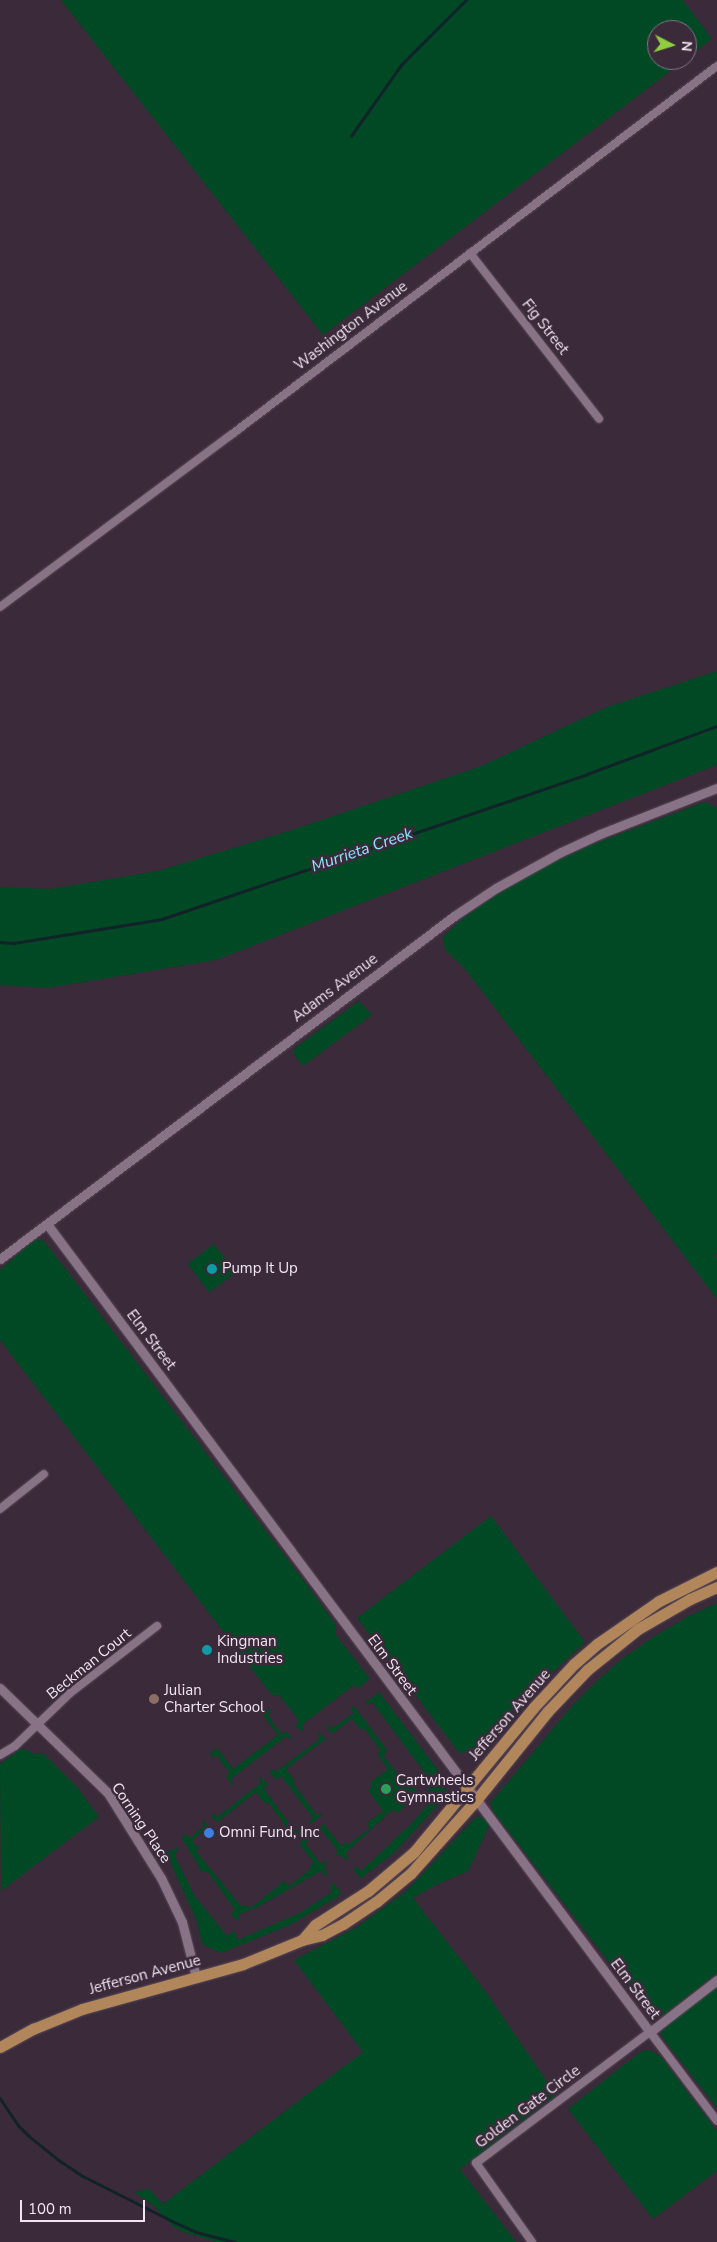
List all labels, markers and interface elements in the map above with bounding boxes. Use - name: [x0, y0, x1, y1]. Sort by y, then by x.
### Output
- north arrow: [647, 20, 697, 70]
- text: N: [677, 40, 696, 52]
- street label: Washington Avenue: [291, 278, 411, 374]
- street label: Fig Street: [518, 296, 572, 358]
- water label: Murrieta Creek: [309, 824, 415, 876]
- street label: Adams Avenue: [289, 950, 381, 1026]
- place label: Pump It Up: [222, 1260, 298, 1278]
- marker: Pump It Up: [206, 1263, 218, 1275]
- street label: Elm Street: [123, 1306, 179, 1374]
- street label: Beckman Court: [43, 1625, 135, 1703]
- street label: Elm Street: [364, 1631, 420, 1699]
- place label: Kingman Industries: [217, 1632, 283, 1667]
- marker: Kingman Industries: [201, 1644, 213, 1656]
- street label: Jefferson Avenue: [466, 1666, 554, 1764]
- place label: Julian Charter School: [164, 1681, 265, 1716]
- marker: Julian Charter School: [148, 1693, 160, 1705]
- place label: Cartwheels Gymnastics: [396, 1771, 474, 1806]
- street label: Corning Place: [108, 1779, 174, 1867]
- marker: Cartwheels Gymnastics: [380, 1783, 392, 1795]
- place label: Omni Fund, Inc: [219, 1824, 320, 1842]
- marker: Omni Fund, Inc: [203, 1827, 215, 1839]
- street label: Jefferson Avenue: [87, 1951, 203, 1999]
- street label: Elm Street: [607, 1955, 663, 2023]
- street label: Golden Gate Circle: [472, 2062, 584, 2152]
- scale bar: [22, 2190, 148, 2222]
- text: 100 m: [28, 2199, 72, 2219]

